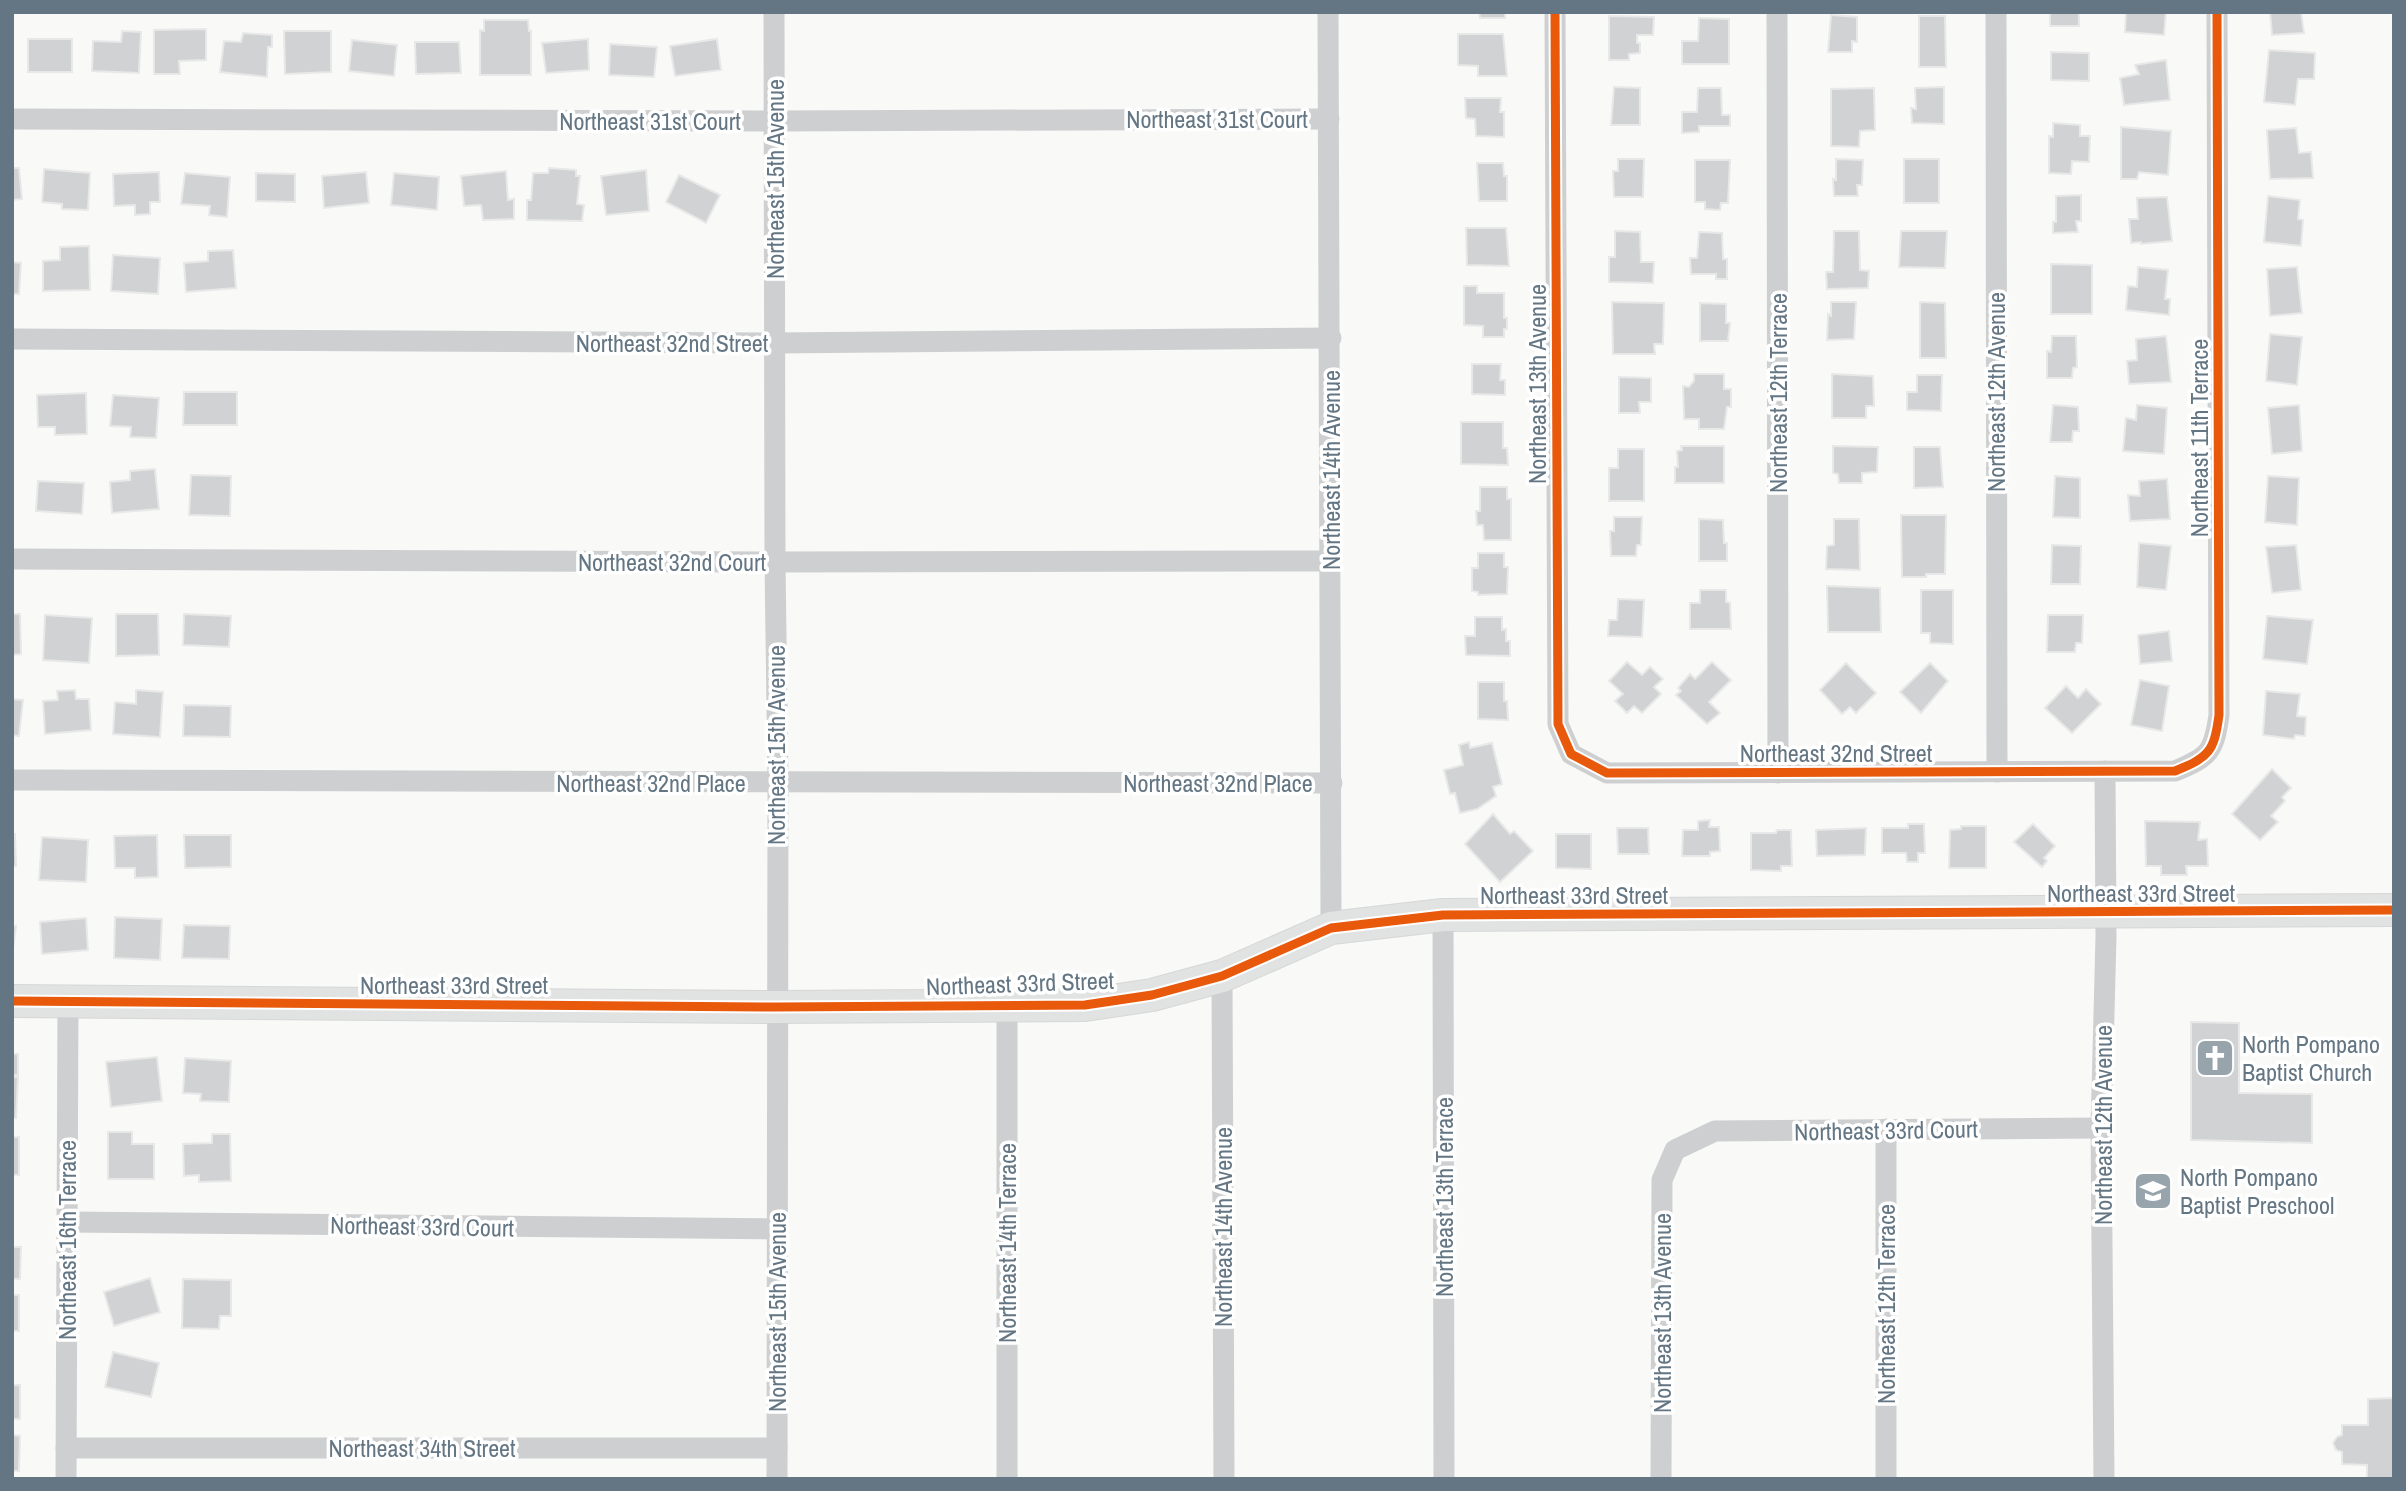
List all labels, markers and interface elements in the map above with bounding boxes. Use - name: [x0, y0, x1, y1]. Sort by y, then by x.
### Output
- street label: Northeast 15th Avenue: [759, 79, 791, 279]
- street label: Northeast 31st Court: [1126, 103, 1308, 135]
- street label: Northeast 31st Court: [559, 105, 741, 137]
- street label: Northeast 13th Avenue: [1521, 284, 1553, 484]
- street label: Northeast 12th Avenue: [1980, 292, 2012, 492]
- street label: Northeast 12th Terrace: [1762, 293, 1794, 493]
- street label: Northeast 32nd Street: [576, 327, 769, 359]
- street label: Northeast 11th Terrace: [2183, 339, 2215, 537]
- street label: Northeast 14th Avenue: [1315, 370, 1347, 570]
- street label: Northeast 32nd Court: [578, 546, 767, 578]
- street label: Northeast 15th Avenue: [760, 645, 792, 845]
- street label: Northeast 32nd Street: [1740, 737, 1933, 769]
- street label: Northeast 32nd Place: [556, 767, 746, 799]
- street label: Northeast 32nd Place: [1123, 767, 1313, 799]
- street label: Northeast 33rd Street: [2047, 877, 2236, 909]
- street label: Northeast 33rd Street: [1480, 879, 1669, 911]
- street label: Northeast 33rd Street: [925, 964, 1115, 1002]
- street label: Northeast 33rd Street: [360, 969, 549, 1001]
- street label: Northeast 12th Avenue: [2087, 1025, 2119, 1225]
- place label: North Pompano Baptist Church: [2242, 1028, 2380, 1088]
- church icon: North Pompano Baptist Church: [2194, 1037, 2236, 1079]
- street label: Northeast 13th Terrace: [1428, 1097, 1460, 1297]
- street label: Northeast 33rd Court: [1794, 1112, 1979, 1148]
- street label: Northeast 14th Avenue: [1207, 1127, 1239, 1327]
- street label: Northeast 16th Terrace: [51, 1140, 83, 1340]
- street label: Northeast 14th Terrace: [991, 1143, 1023, 1343]
- place label: North Pompano Baptist Preschool: [2180, 1161, 2334, 1221]
- school or university icon: North Pompano Baptist Preschool: [2132, 1170, 2174, 1212]
- street label: Northeast 12th Terrace: [1870, 1204, 1902, 1404]
- street label: Northeast 33rd Court: [330, 1208, 515, 1244]
- street label: Northeast 15th Avenue: [761, 1212, 793, 1412]
- street label: Northeast 13th Avenue: [1646, 1213, 1678, 1413]
- street label: Northeast 34th Street: [328, 1432, 516, 1464]

